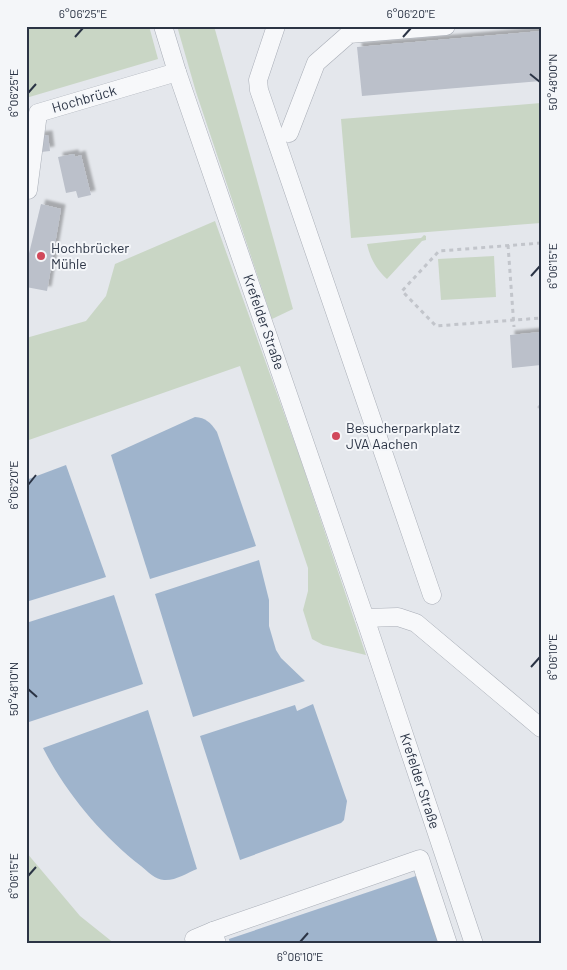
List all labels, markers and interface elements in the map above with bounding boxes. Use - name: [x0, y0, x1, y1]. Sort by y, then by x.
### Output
- text: 6°06'25"E: [59, 6, 107, 20]
- text: 6°06'20"E: [387, 6, 435, 20]
- text: 50°48'00"N: [545, 54, 559, 110]
- text: 6°06'25"E: [6, 69, 20, 117]
- street label: Hochbrück: [50, 81, 118, 116]
- place label: Hochbrücker Mühle: [51, 239, 129, 272]
- text: 6°06'15"E: [545, 243, 559, 289]
- marker: Hochbrücker Mühle: [35, 250, 47, 262]
- street label: Krefelder Straße: [240, 272, 289, 372]
- place label: Besucherparkplatz JVA Aachen: [346, 419, 460, 452]
- marker: Besucherparkplatz JVA Aachen: [330, 430, 342, 442]
- text: 6°06'20"E: [6, 461, 20, 509]
- text: 6°06'10"E: [545, 634, 559, 680]
- text: 50°48'10"N: [6, 662, 20, 716]
- street label: Krefelder Straße: [397, 731, 444, 831]
- text: 6°06'15"E: [6, 853, 20, 899]
- text: 6°06'10"E: [277, 949, 323, 963]

